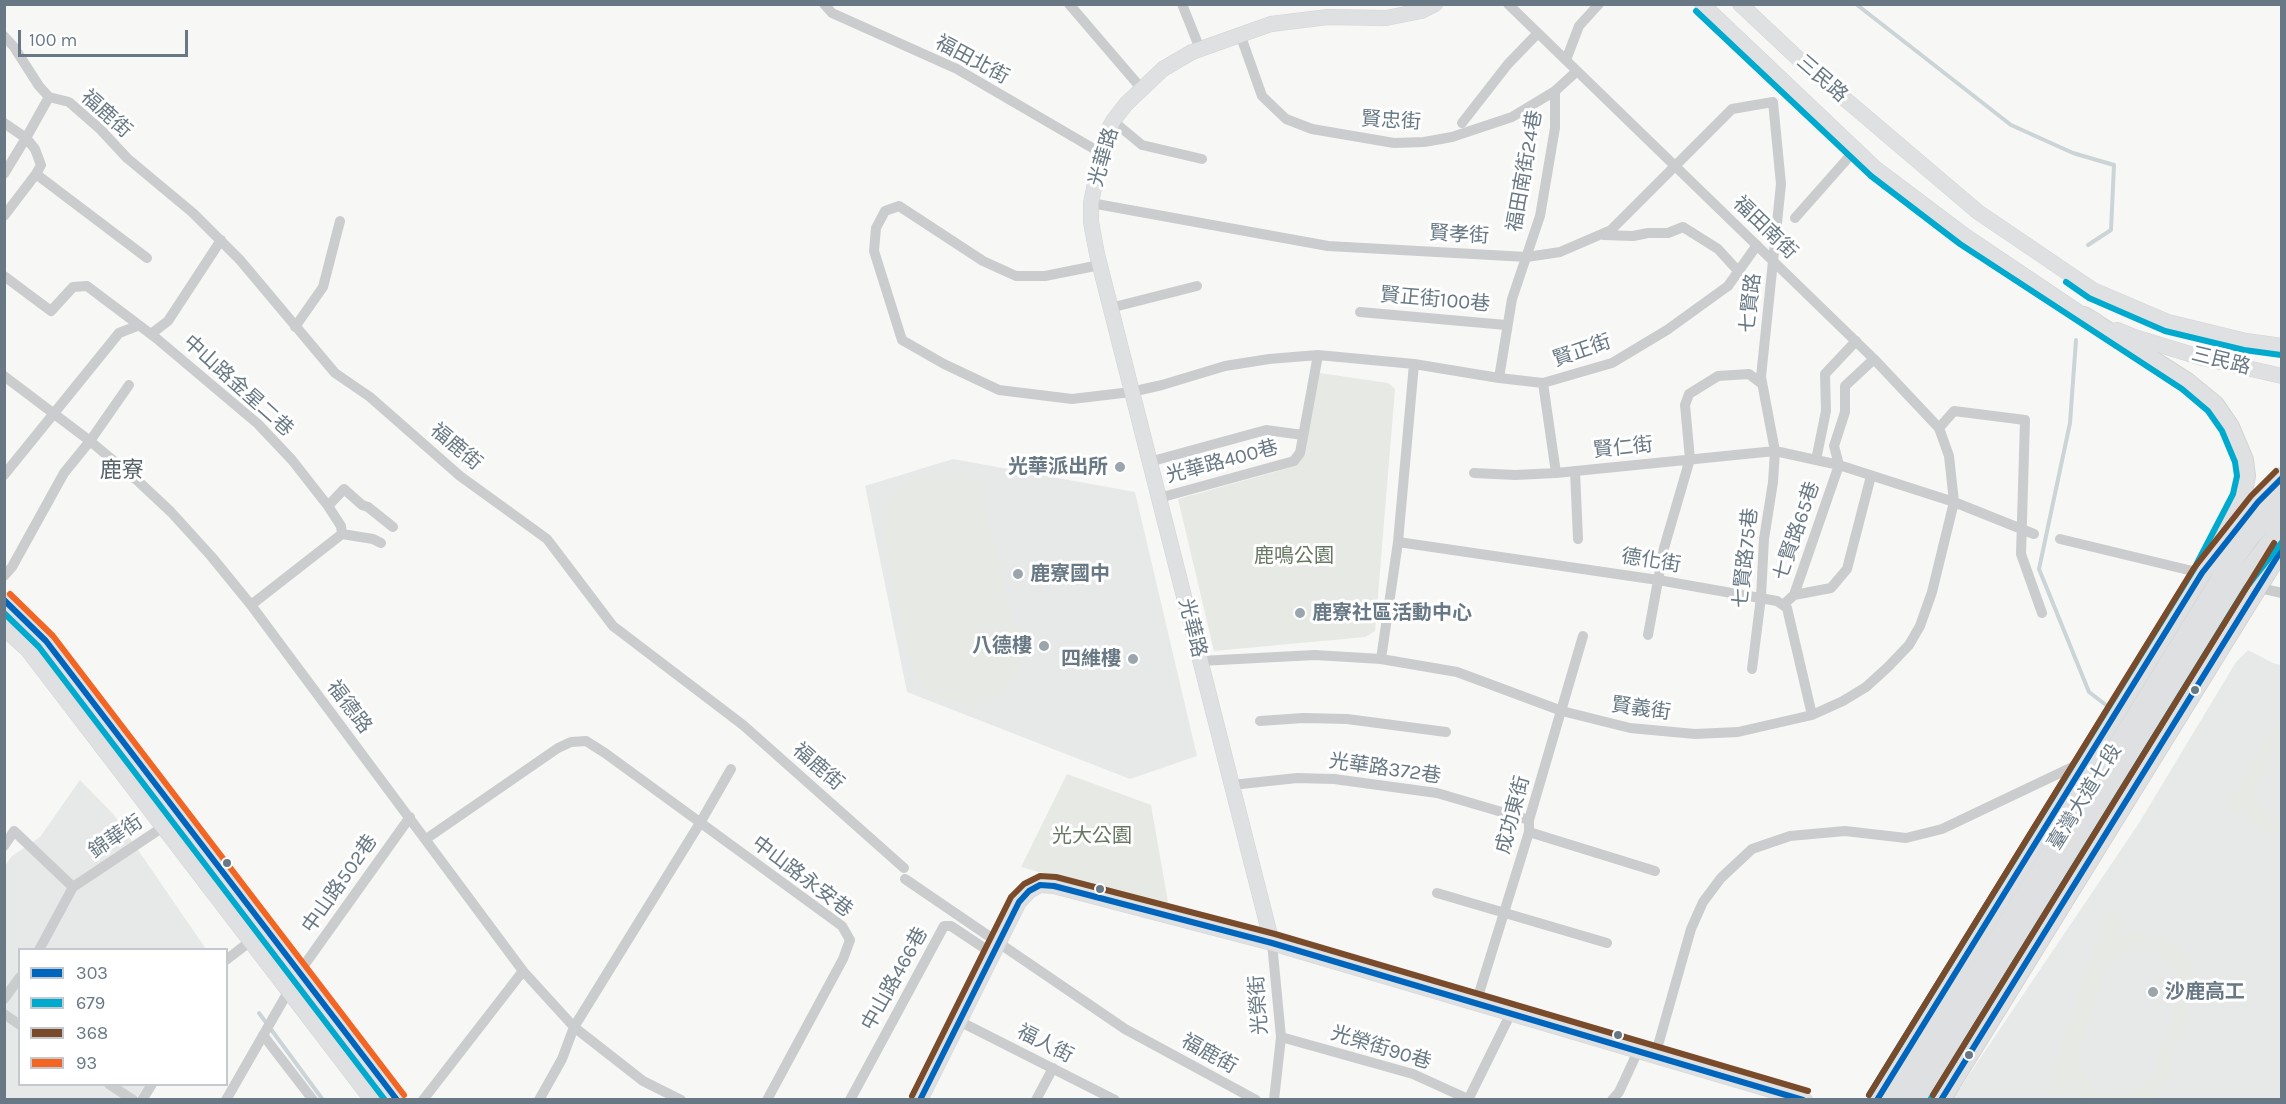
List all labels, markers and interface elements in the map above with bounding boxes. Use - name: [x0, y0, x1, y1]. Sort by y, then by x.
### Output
- scale bar: [21, 18, 190, 56]
- text: 100 m: [29, 29, 77, 51]
- street label: 福田北街: [931, 31, 1013, 89]
- street label: 三民路: [1791, 50, 1853, 108]
- street label: 福鹿街: [76, 85, 136, 143]
- street label: 賢忠街: [1360, 107, 1422, 135]
- street label: 福田南街24巷: [1503, 108, 1547, 234]
- street label: 光華路: [1084, 125, 1124, 189]
- street label: 福田南街: [1728, 192, 1802, 264]
- street label: 賢孝街: [1428, 221, 1490, 249]
- street label: 七賢路: [1736, 272, 1766, 334]
- street label: 賢正街100巷: [1379, 283, 1491, 317]
- street label: 中山路金星二巷: [178, 330, 298, 442]
- street label: 賢正街: [1550, 330, 1614, 372]
- street label: 三民路: [2189, 342, 2253, 380]
- street label: 福鹿街: [425, 419, 487, 475]
- street label: 賢仁街: [1592, 433, 1654, 463]
- street label: 光華路400巷: [1163, 436, 1281, 488]
- place label: 光華派出所: [1008, 455, 1108, 479]
- district label: 鹿寮: [100, 458, 144, 484]
- marker: 光華派出所: [1113, 460, 1127, 474]
- street label: 七賢路65巷: [1769, 479, 1825, 583]
- street label: 七賢路75巷: [1729, 507, 1763, 609]
- park label: 鹿鳴公園: [1254, 544, 1334, 568]
- street label: 德化街: [1619, 544, 1683, 578]
- place label: 鹿寮國中: [1030, 562, 1110, 586]
- marker: 鹿寮國中: [1011, 567, 1025, 581]
- street label: 光華路: [1173, 596, 1211, 660]
- place label: 鹿寮社區活動中心: [1312, 601, 1472, 625]
- marker: 鹿寮社區活動中心: [1293, 606, 1307, 620]
- place label: 八德樓: [972, 634, 1032, 658]
- marker: 八德樓: [1037, 639, 1051, 653]
- place label: 四維樓: [1061, 647, 1121, 671]
- marker: 四維樓: [1126, 652, 1140, 666]
- street label: 福德路: [321, 676, 377, 738]
- unlabelled marker: [2189, 684, 2201, 696]
- street label: 賢義街: [1610, 693, 1672, 725]
- street label: 福鹿街: [787, 738, 849, 796]
- street label: 臺灣大道七段: [2043, 740, 2127, 854]
- street label: 光華路372巷: [1327, 749, 1443, 789]
- street label: 成功東街: [1491, 773, 1535, 857]
- street label: 錦華街: [84, 810, 148, 864]
- park label: 光大公園: [1052, 824, 1132, 848]
- street label: 中山路502巷: [297, 830, 383, 938]
- street label: 中山路永安巷: [747, 831, 857, 923]
- unlabelled marker: [221, 857, 233, 869]
- unlabelled marker: [1094, 883, 1106, 895]
- street label: 中山路466巷: [857, 923, 933, 1035]
- legend: [18, 948, 228, 1086]
- text: 303: [76, 962, 108, 984]
- street label: 光榮街: [1245, 974, 1273, 1036]
- place label: 沙鹿高工: [2165, 980, 2245, 1004]
- marker: 沙鹿高工: [2146, 985, 2160, 999]
- text: 679: [76, 992, 105, 1014]
- street label: 福人街: [1013, 1020, 1077, 1068]
- street label: 光榮街90巷: [1328, 1021, 1434, 1075]
- text: 368: [76, 1022, 108, 1044]
- street label: 福鹿街: [1177, 1029, 1241, 1079]
- unlabelled marker: [1612, 1029, 1624, 1041]
- unlabelled marker: [1963, 1049, 1975, 1061]
- text: 93: [76, 1052, 97, 1074]

